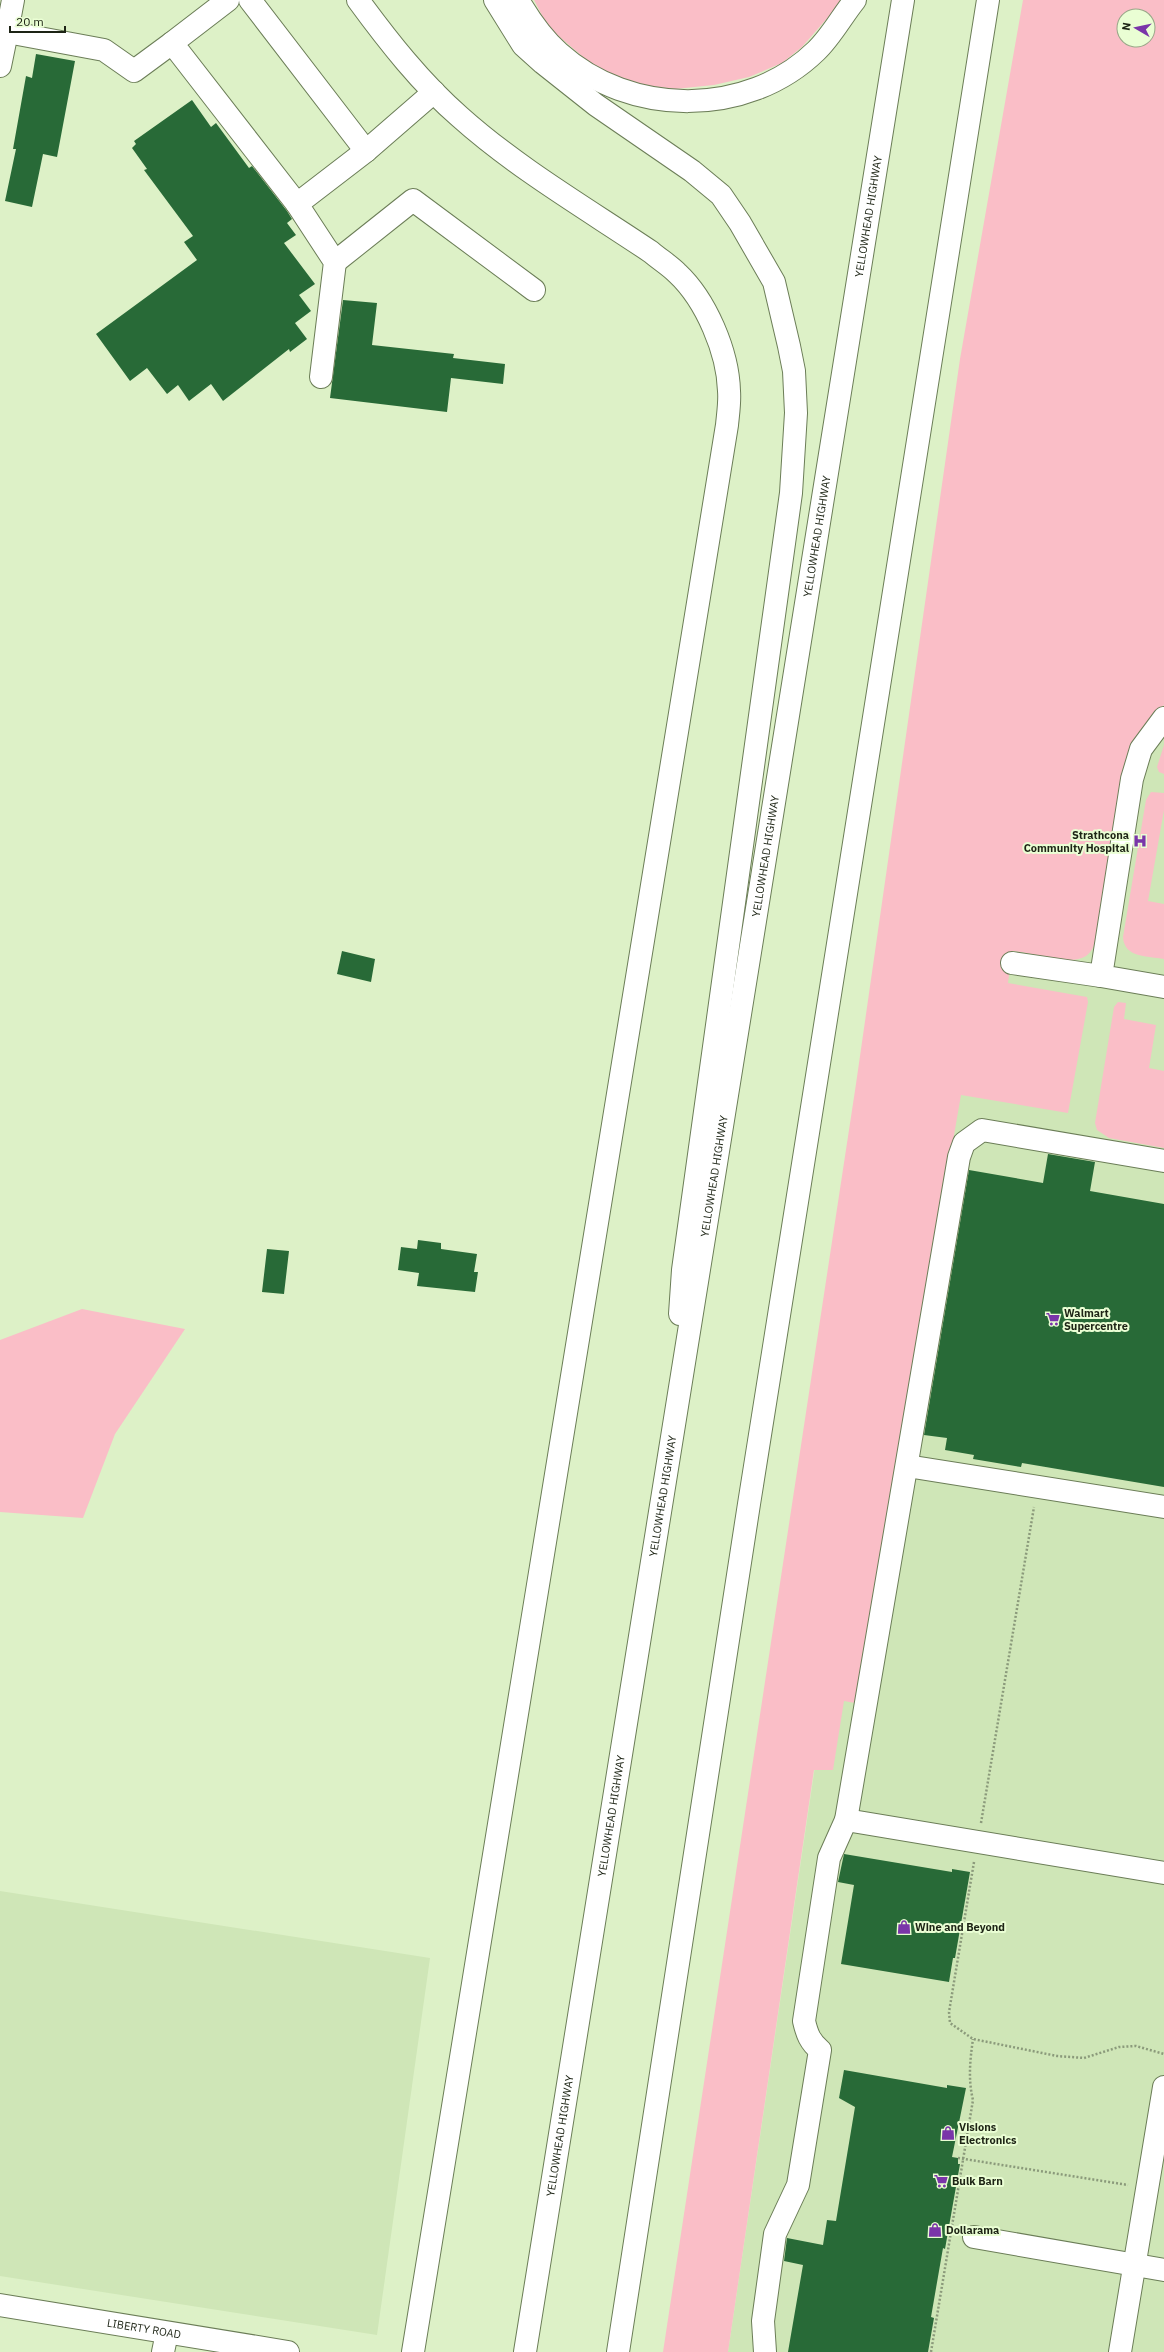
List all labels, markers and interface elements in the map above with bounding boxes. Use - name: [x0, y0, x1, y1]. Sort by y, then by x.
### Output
- scale bar: [10, 8, 65, 34]
- north arrow: [1116, 8, 1156, 48]
- text: 20 m: [16, 14, 44, 29]
- text: N: [1119, 21, 1134, 31]
- street label: YELLOWHEAD HIGHWAY: [852, 154, 885, 278]
- street label: YELLOWHEAD HIGHWAY: [800, 474, 834, 598]
- street label: YELLOWHEAD HIGHWAY: [749, 794, 782, 918]
- place label: Strathcona Community Hospital: [1024, 828, 1130, 855]
- hospital icon: Strathcona Community Hospital: [1132, 833, 1148, 849]
- street label: YELLOWHEAD HIGHWAY: [697, 1114, 731, 1238]
- place label: Walmart Supercentre: [1064, 1306, 1128, 1333]
- supermarket icon: Walmart Supercentre: [1045, 1311, 1061, 1327]
- street label: YELLOWHEAD HIGHWAY: [646, 1434, 679, 1558]
- street label: YELLOWHEAD HIGHWAY: [594, 1754, 628, 1878]
- shop icon: Wine and Beyond: [896, 1919, 912, 1935]
- place label: Wine and Beyond: [915, 1920, 1005, 1934]
- street label: YELLOWHEAD HIGHWAY: [543, 2074, 576, 2198]
- place label: Visions Electronics: [959, 2120, 1017, 2147]
- shop icon: Visions Electronics: [940, 2125, 956, 2141]
- supermarket icon: Bulk Barn: [933, 2173, 949, 2189]
- place label: Bulk Barn: [952, 2174, 1003, 2188]
- shop icon: Dollarama: [927, 2222, 943, 2238]
- place label: Dollarama: [946, 2223, 999, 2237]
- street label: LIBERTY ROAD: [106, 2316, 182, 2341]

